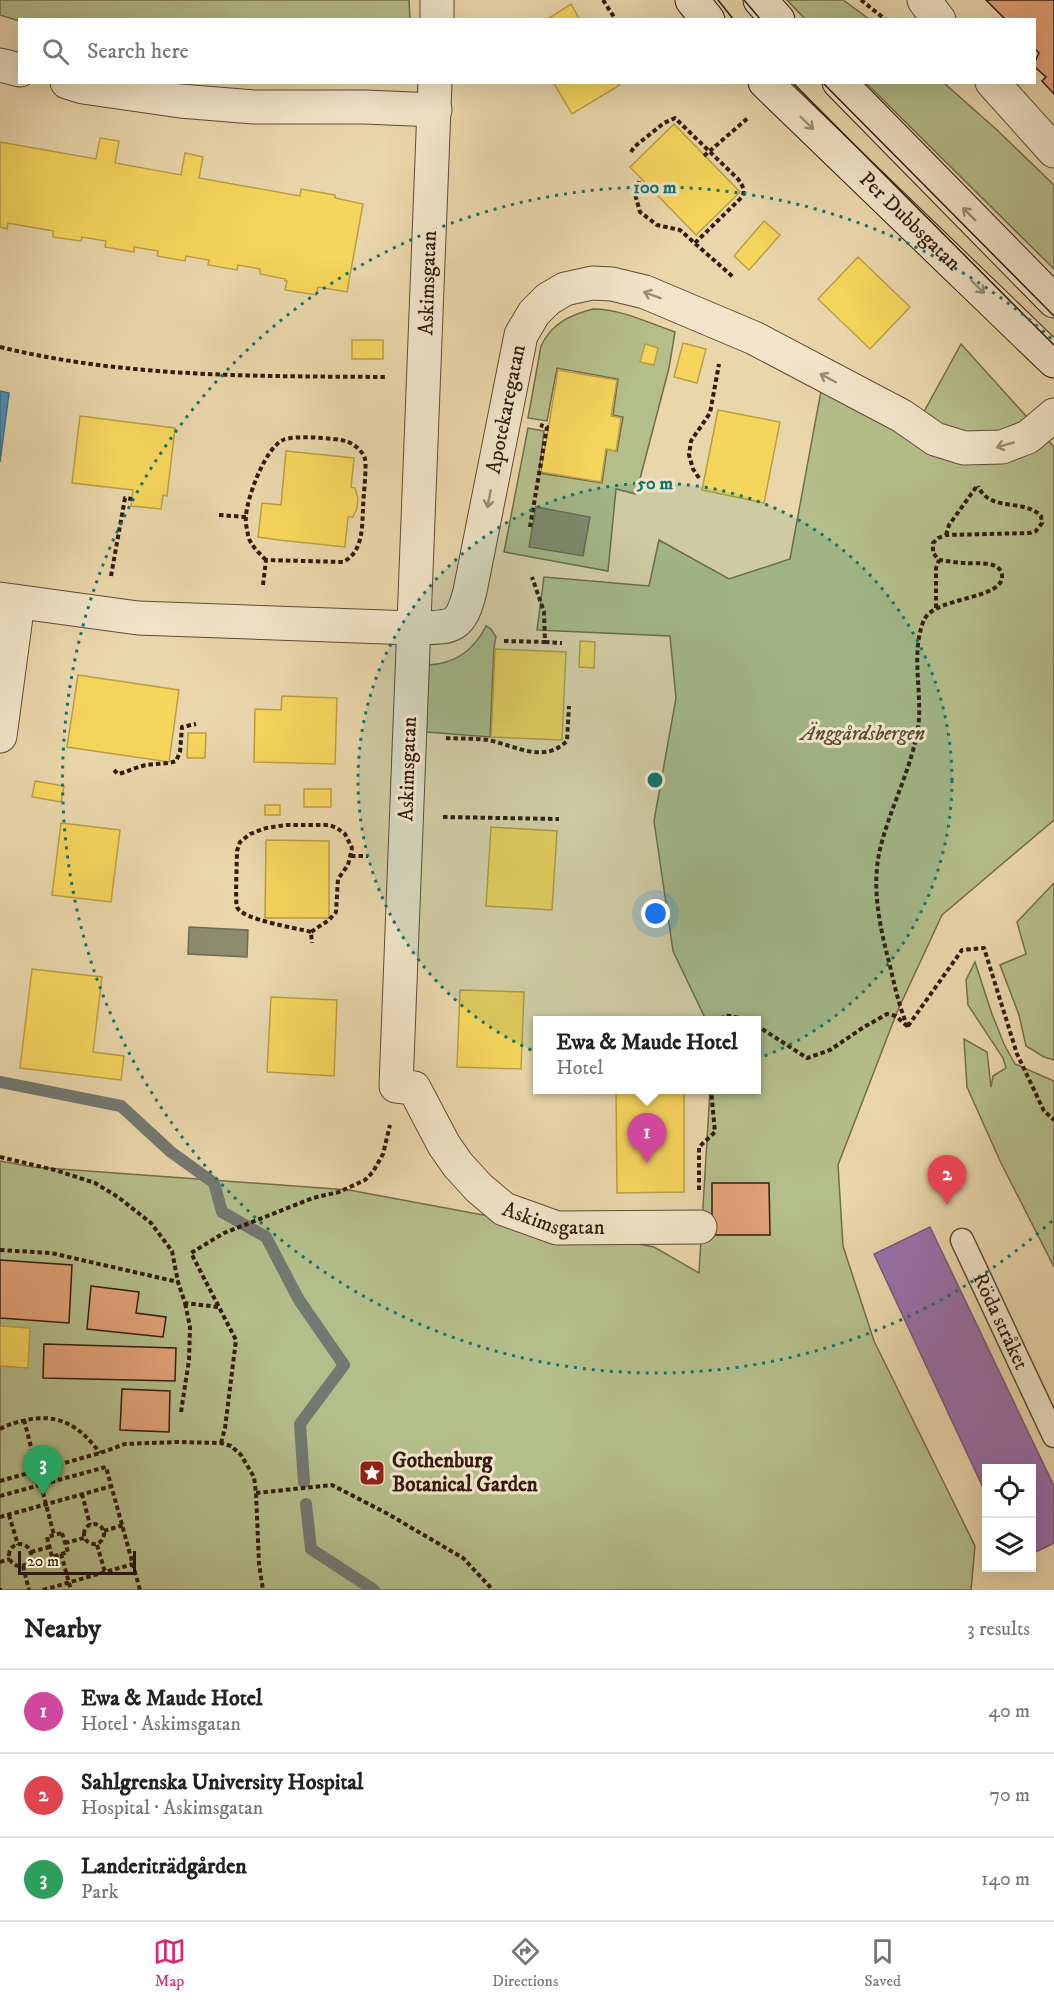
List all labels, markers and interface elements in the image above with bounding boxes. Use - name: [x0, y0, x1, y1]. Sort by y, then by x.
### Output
- search box: [18, 18, 1036, 84]
- icon: search: [39, 35, 72, 68]
- text: Search here: [87, 38, 189, 65]
- one-way arrow: [799, 116, 814, 130]
- street label: Per Dubbsgatan: [853, 167, 966, 277]
- text: 100 m: [633, 177, 677, 199]
- one-way arrow: [962, 207, 977, 221]
- street label: Askimsgatan: [413, 230, 443, 336]
- one-way arrow: [970, 280, 985, 295]
- one-way arrow: [643, 289, 662, 300]
- street label: Apotekaregatan: [481, 342, 532, 476]
- one-way arrow: [820, 372, 837, 384]
- one-way arrow: [996, 439, 1015, 451]
- text: 50 m: [636, 473, 673, 495]
- one-way arrow: [483, 488, 494, 508]
- street label: Askimsgatan: [393, 716, 423, 822]
- park label: Änggårdsbergen: [799, 721, 925, 747]
- centre of rings: [645, 770, 665, 790]
- your location: [641, 899, 670, 928]
- popup: [533, 1016, 761, 1094]
- text: Ewa & Maude Hotel: [556, 1029, 738, 1056]
- text: Hotel: [556, 1056, 603, 1081]
- pin: 1: [628, 1114, 666, 1163]
- pin: 2: [928, 1156, 966, 1205]
- street label: Askimsgatan: [499, 1196, 605, 1241]
- street label: Röda stråket: [966, 1269, 1034, 1374]
- pin: 3: [24, 1446, 63, 1495]
- place label: Gothenburg Botanical Garden: [392, 1448, 539, 1498]
- place icon: Gothenburg Botanical Garden: [357, 1458, 387, 1488]
- map controls: [982, 1464, 1036, 1572]
- button: locate: [982, 1464, 1036, 1518]
- button: layers: [982, 1518, 1036, 1572]
- scale bar: [18, 1548, 136, 1576]
- text: 20 m: [27, 1551, 59, 1571]
- text: Nearby: [24, 1613, 101, 1646]
- text: 3 results: [967, 1617, 1030, 1642]
- text: Ewa & Maude Hotel: [81, 1685, 262, 1712]
- text: 1: [40, 1699, 47, 1724]
- text: 40 m: [988, 1699, 1030, 1724]
- text: Hotel · Askimsgatan: [81, 1712, 241, 1737]
- text: Sahlgrenska University Hospital: [81, 1769, 363, 1796]
- text: 2: [39, 1783, 48, 1808]
- text: 70 m: [989, 1783, 1030, 1808]
- text: Hospital · Askimsgatan: [81, 1796, 263, 1821]
- text: Landeriträdgården: [81, 1853, 247, 1880]
- text: 3: [40, 1867, 47, 1892]
- text: 140 m: [981, 1867, 1030, 1892]
- text: Park: [81, 1880, 118, 1905]
- tab: Map: [153, 1935, 186, 1991]
- tab: Directions: [492, 1935, 558, 1991]
- tab: Saved: [864, 1935, 901, 1991]

